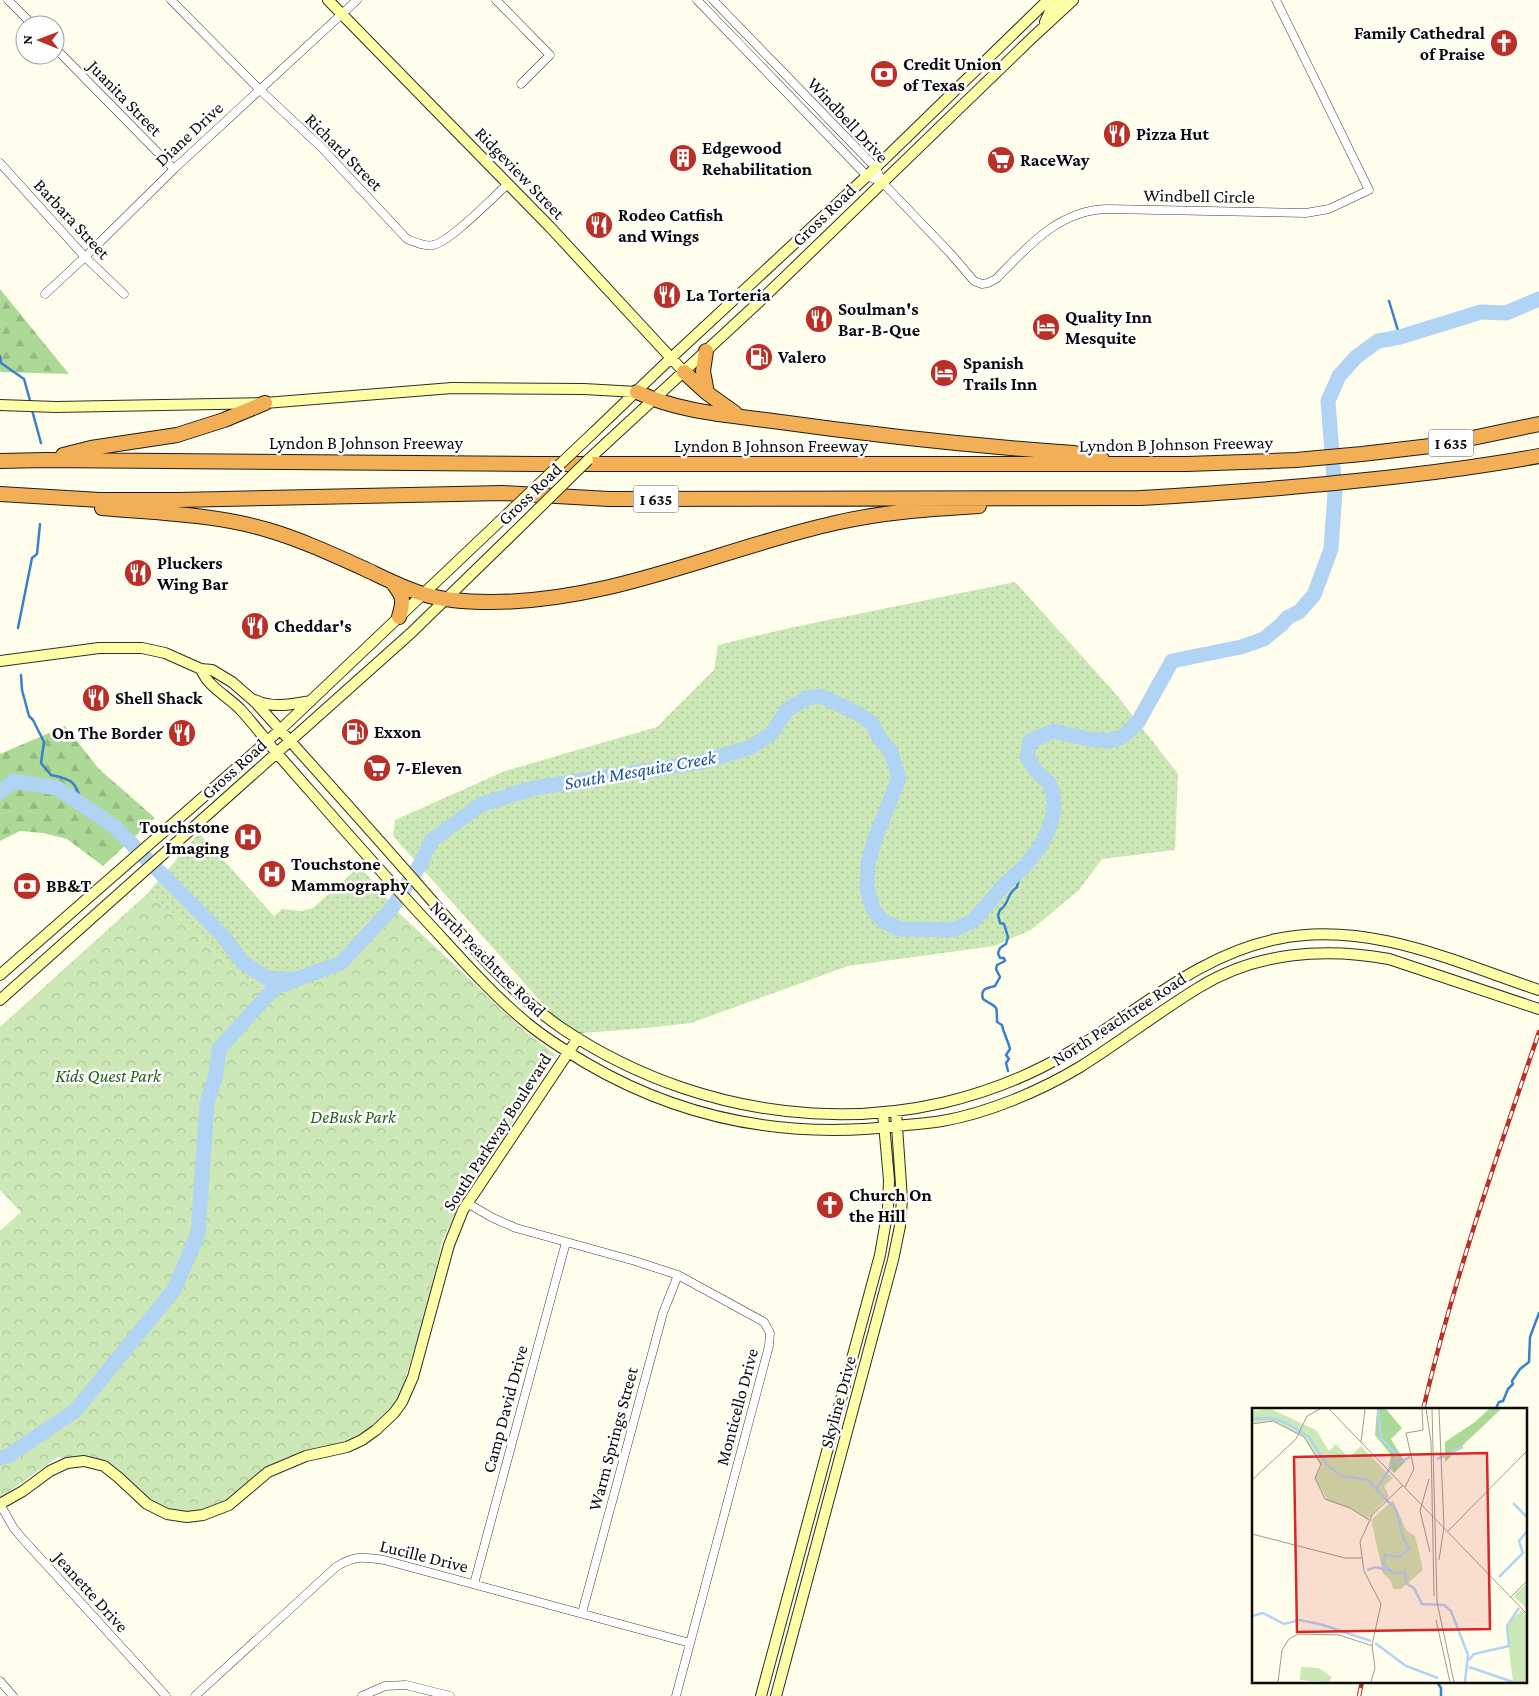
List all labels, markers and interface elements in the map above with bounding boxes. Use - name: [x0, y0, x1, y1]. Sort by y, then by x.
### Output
- north arrow: [15, 15, 65, 65]
- place label: Family Cathedral of Praise: [1354, 23, 1485, 64]
- church icon: Family Cathedral of Praise: [1489, 28, 1519, 58]
- text: N: [19, 34, 35, 45]
- place label: Credit Union of Texas: [903, 54, 1002, 95]
- street label: Juanita Street: [83, 55, 167, 141]
- bank icon: Credit Union of Texas: [869, 59, 899, 89]
- street label: Windbell Drive: [803, 73, 893, 167]
- street label: Diane Drive: [151, 98, 227, 170]
- street label: Richard Street: [301, 109, 388, 196]
- restaurant icon: Pizza Hut: [1102, 119, 1132, 149]
- street label: Ridgeview Street: [471, 123, 570, 224]
- place label: Pizza Hut: [1136, 124, 1209, 144]
- place label: Edgewood Rehabilitation: [702, 138, 813, 179]
- building icon: Edgewood Rehabilitation: [668, 143, 698, 173]
- supermarket icon: RaceWay: [986, 145, 1016, 175]
- place label: RaceWay: [1020, 150, 1090, 170]
- street label: Barbara Street: [30, 175, 115, 264]
- street label: Gross Road: [788, 180, 860, 250]
- street label: Windbell Circle: [1143, 185, 1255, 207]
- place label: Rodeo Catfish and Wings: [618, 205, 724, 246]
- restaurant icon: Rodeo Catfish and Wings: [584, 210, 614, 240]
- restaurant icon: La Torteria: [652, 280, 682, 310]
- place label: La Torteria: [686, 285, 771, 305]
- place label: Soulman's Bar-B-Que: [838, 299, 920, 340]
- restaurant icon: Soulman's Bar-B-Que: [804, 304, 834, 334]
- place label: Quality Inn Mesquite: [1065, 307, 1153, 348]
- hotel icon: Quality Inn Mesquite: [1031, 312, 1061, 342]
- fuel station icon: Valero: [744, 342, 774, 372]
- place label: Valero: [777, 347, 826, 367]
- place label: Spanish Trails Inn: [963, 353, 1038, 394]
- hotel icon: Spanish Trails Inn: [929, 358, 959, 388]
- road number: I 635: [1428, 429, 1474, 456]
- street label: Lyndon B Johnson Freeway: [1079, 432, 1274, 456]
- street label: Lyndon B Johnson Freeway: [269, 433, 464, 453]
- street label: Lyndon B Johnson Freeway: [674, 436, 869, 456]
- street label: Gross Road: [494, 459, 566, 529]
- road number: I 635: [634, 486, 678, 512]
- place label: Pluckers Wing Bar: [156, 553, 228, 594]
- restaurant icon: Pluckers Wing Bar: [123, 558, 153, 588]
- restaurant icon: Cheddar's: [240, 611, 270, 641]
- place label: Cheddar's: [274, 616, 352, 636]
- restaurant icon: Shell Shack: [81, 683, 111, 713]
- place label: Shell Shack: [115, 688, 203, 708]
- fuel station icon: Exxon: [340, 717, 370, 747]
- restaurant icon: On The Border: [167, 718, 197, 748]
- place label: Exxon: [374, 722, 422, 742]
- place label: On The Border: [52, 723, 163, 743]
- street label: Gross Road: [197, 734, 271, 803]
- water label: South Mesquite Creek: [563, 746, 718, 794]
- supermarket icon: 7-Eleven: [362, 753, 392, 783]
- place label: 7-Eleven: [396, 758, 463, 778]
- place label: Touchstone Imaging: [139, 817, 229, 858]
- hospital icon: Touchstone Imaging: [233, 822, 263, 852]
- place label: Touchstone Mammography: [291, 854, 409, 895]
- hospital icon: Touchstone Mammography: [257, 859, 287, 889]
- bank icon: BB&T: [12, 871, 42, 901]
- place label: BB&T: [46, 876, 92, 896]
- street label: North Peachtree Road: [426, 897, 550, 1021]
- street label: North Peachtree Road: [1048, 968, 1190, 1070]
- street label: South Parkway Boulevard: [439, 1049, 556, 1214]
- park label: Kids Quest Park: [55, 1066, 162, 1086]
- park label: DeBusk Park: [310, 1107, 397, 1127]
- place label: Church On the Hill: [849, 1185, 932, 1226]
- church icon: Church On the Hill: [815, 1190, 845, 1220]
- street label: Camp David Drive: [478, 1343, 532, 1475]
- street label: Monticello Drive: [712, 1346, 762, 1468]
- street label: Skyline Drive: [816, 1354, 860, 1450]
- street label: Warm Springs Street: [584, 1364, 642, 1513]
- inset map: [1252, 1408, 1526, 1684]
- street label: Lucille Drive: [378, 1535, 470, 1577]
- street label: Jeanette Drive: [48, 1546, 132, 1636]

